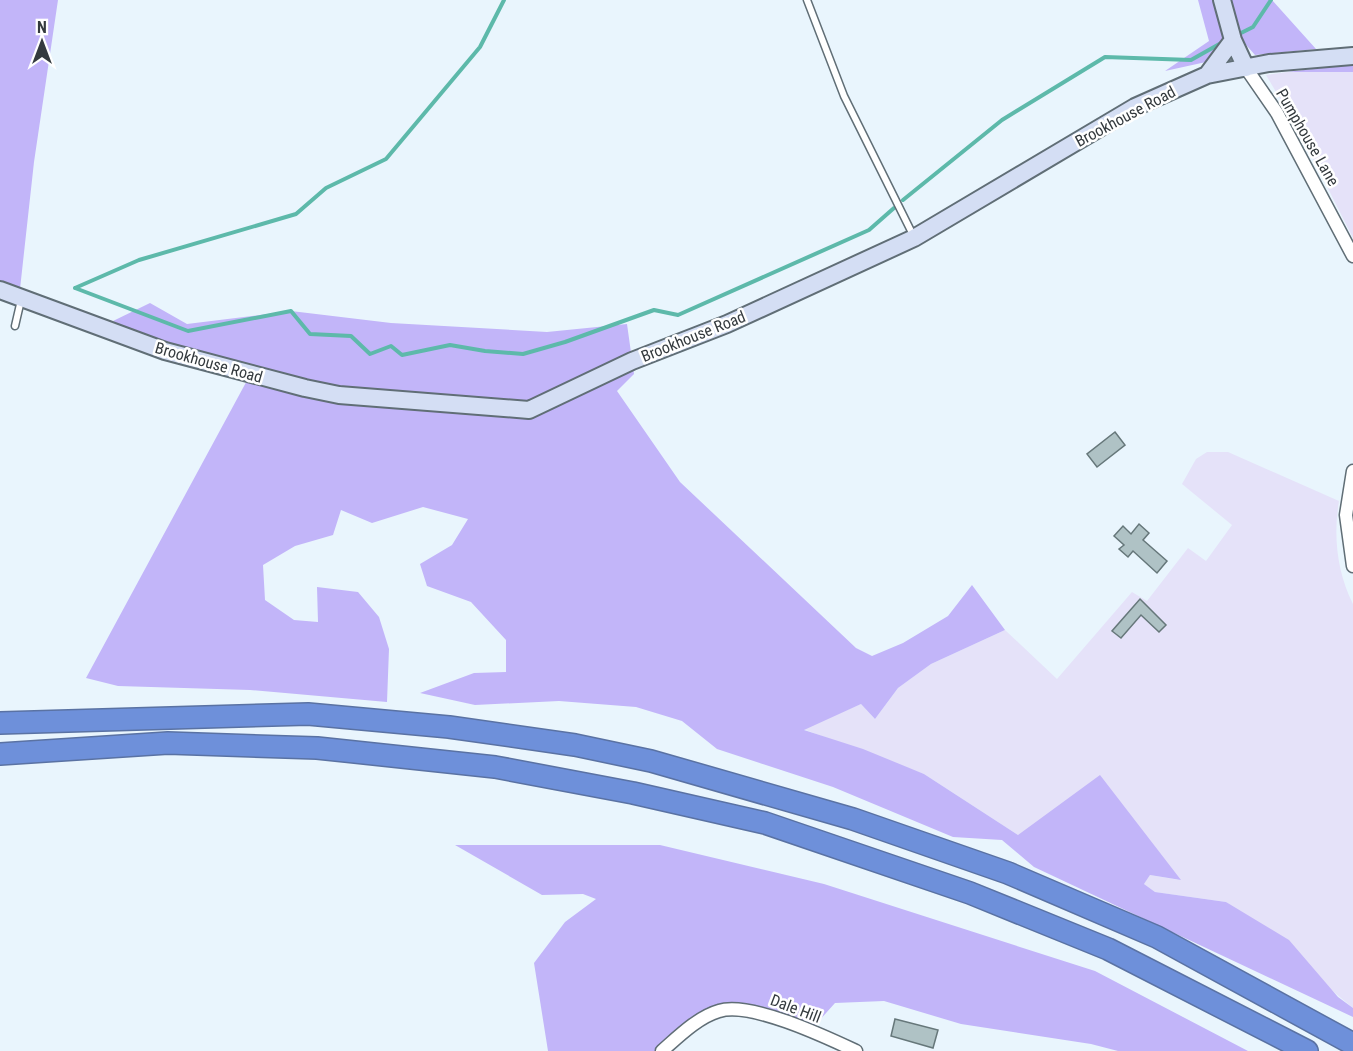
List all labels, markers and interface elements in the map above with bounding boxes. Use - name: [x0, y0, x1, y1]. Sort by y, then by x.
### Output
- north arrow: [12, 12, 72, 72]
- text: N: [37, 18, 47, 37]
- street label: Brookhouse Road: [1072, 82, 1179, 151]
- street label: Pumphouse Lane: [1272, 85, 1343, 189]
- street label: Brookhouse Road: [638, 307, 748, 366]
- street label: Brookhouse Road: [153, 338, 265, 387]
- street label: Dale Hill: [768, 990, 824, 1027]

